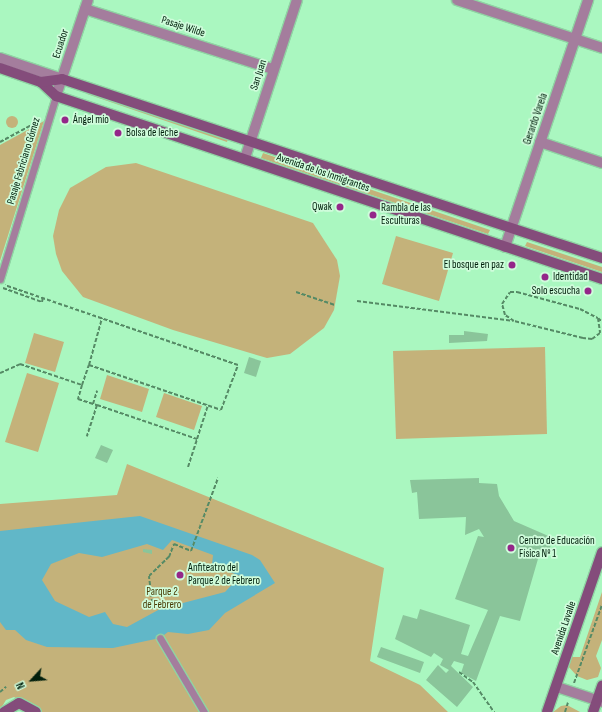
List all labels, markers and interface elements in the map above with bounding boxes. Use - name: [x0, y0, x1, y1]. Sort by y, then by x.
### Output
- street label: Pasaje Wilde: [159, 14, 207, 40]
- street label: Ecuador: [50, 28, 72, 60]
- street label: San Juan: [248, 58, 270, 92]
- street label: Gerardo Varela: [521, 92, 551, 146]
- place label: Ángel mío: [73, 113, 109, 127]
- marker: Ángel mío: [60, 115, 70, 125]
- street label: Pasaje Fabriciano Gómez: [5, 116, 43, 206]
- place label: Bolsa de leche: [126, 126, 178, 140]
- marker: Bolsa de leche: [113, 128, 123, 138]
- street label: Avenida de los Inmigrantes: [275, 151, 371, 195]
- place label: Qwak: [312, 200, 332, 214]
- marker: Qwak: [335, 202, 345, 212]
- place label: Rambla de las Esculturas: [381, 202, 431, 228]
- marker: Rambla de las Esculturas: [368, 210, 378, 220]
- place label: El bosque en paz: [444, 258, 504, 272]
- marker: El bosque en paz: [507, 260, 517, 270]
- place label: Identidad: [553, 270, 588, 284]
- marker: Identidad: [540, 272, 550, 282]
- place label: Solo escucha: [532, 284, 580, 298]
- marker: Solo escucha: [583, 286, 593, 296]
- place label: Centro de Educación Física Nº 1: [519, 535, 595, 561]
- marker: Centro de Educación Física Nº 1: [506, 543, 516, 553]
- place label: Anfiteatro del Parque 2 de Febrero: [188, 562, 260, 588]
- marker: Anfiteatro del Parque 2 de Febrero: [175, 570, 185, 580]
- park label: Parque 2 de Febrero: [143, 586, 181, 612]
- street label: Avenida Lavalle: [549, 600, 579, 656]
- north arrow: [12, 660, 52, 700]
- text: N: [14, 680, 28, 691]

